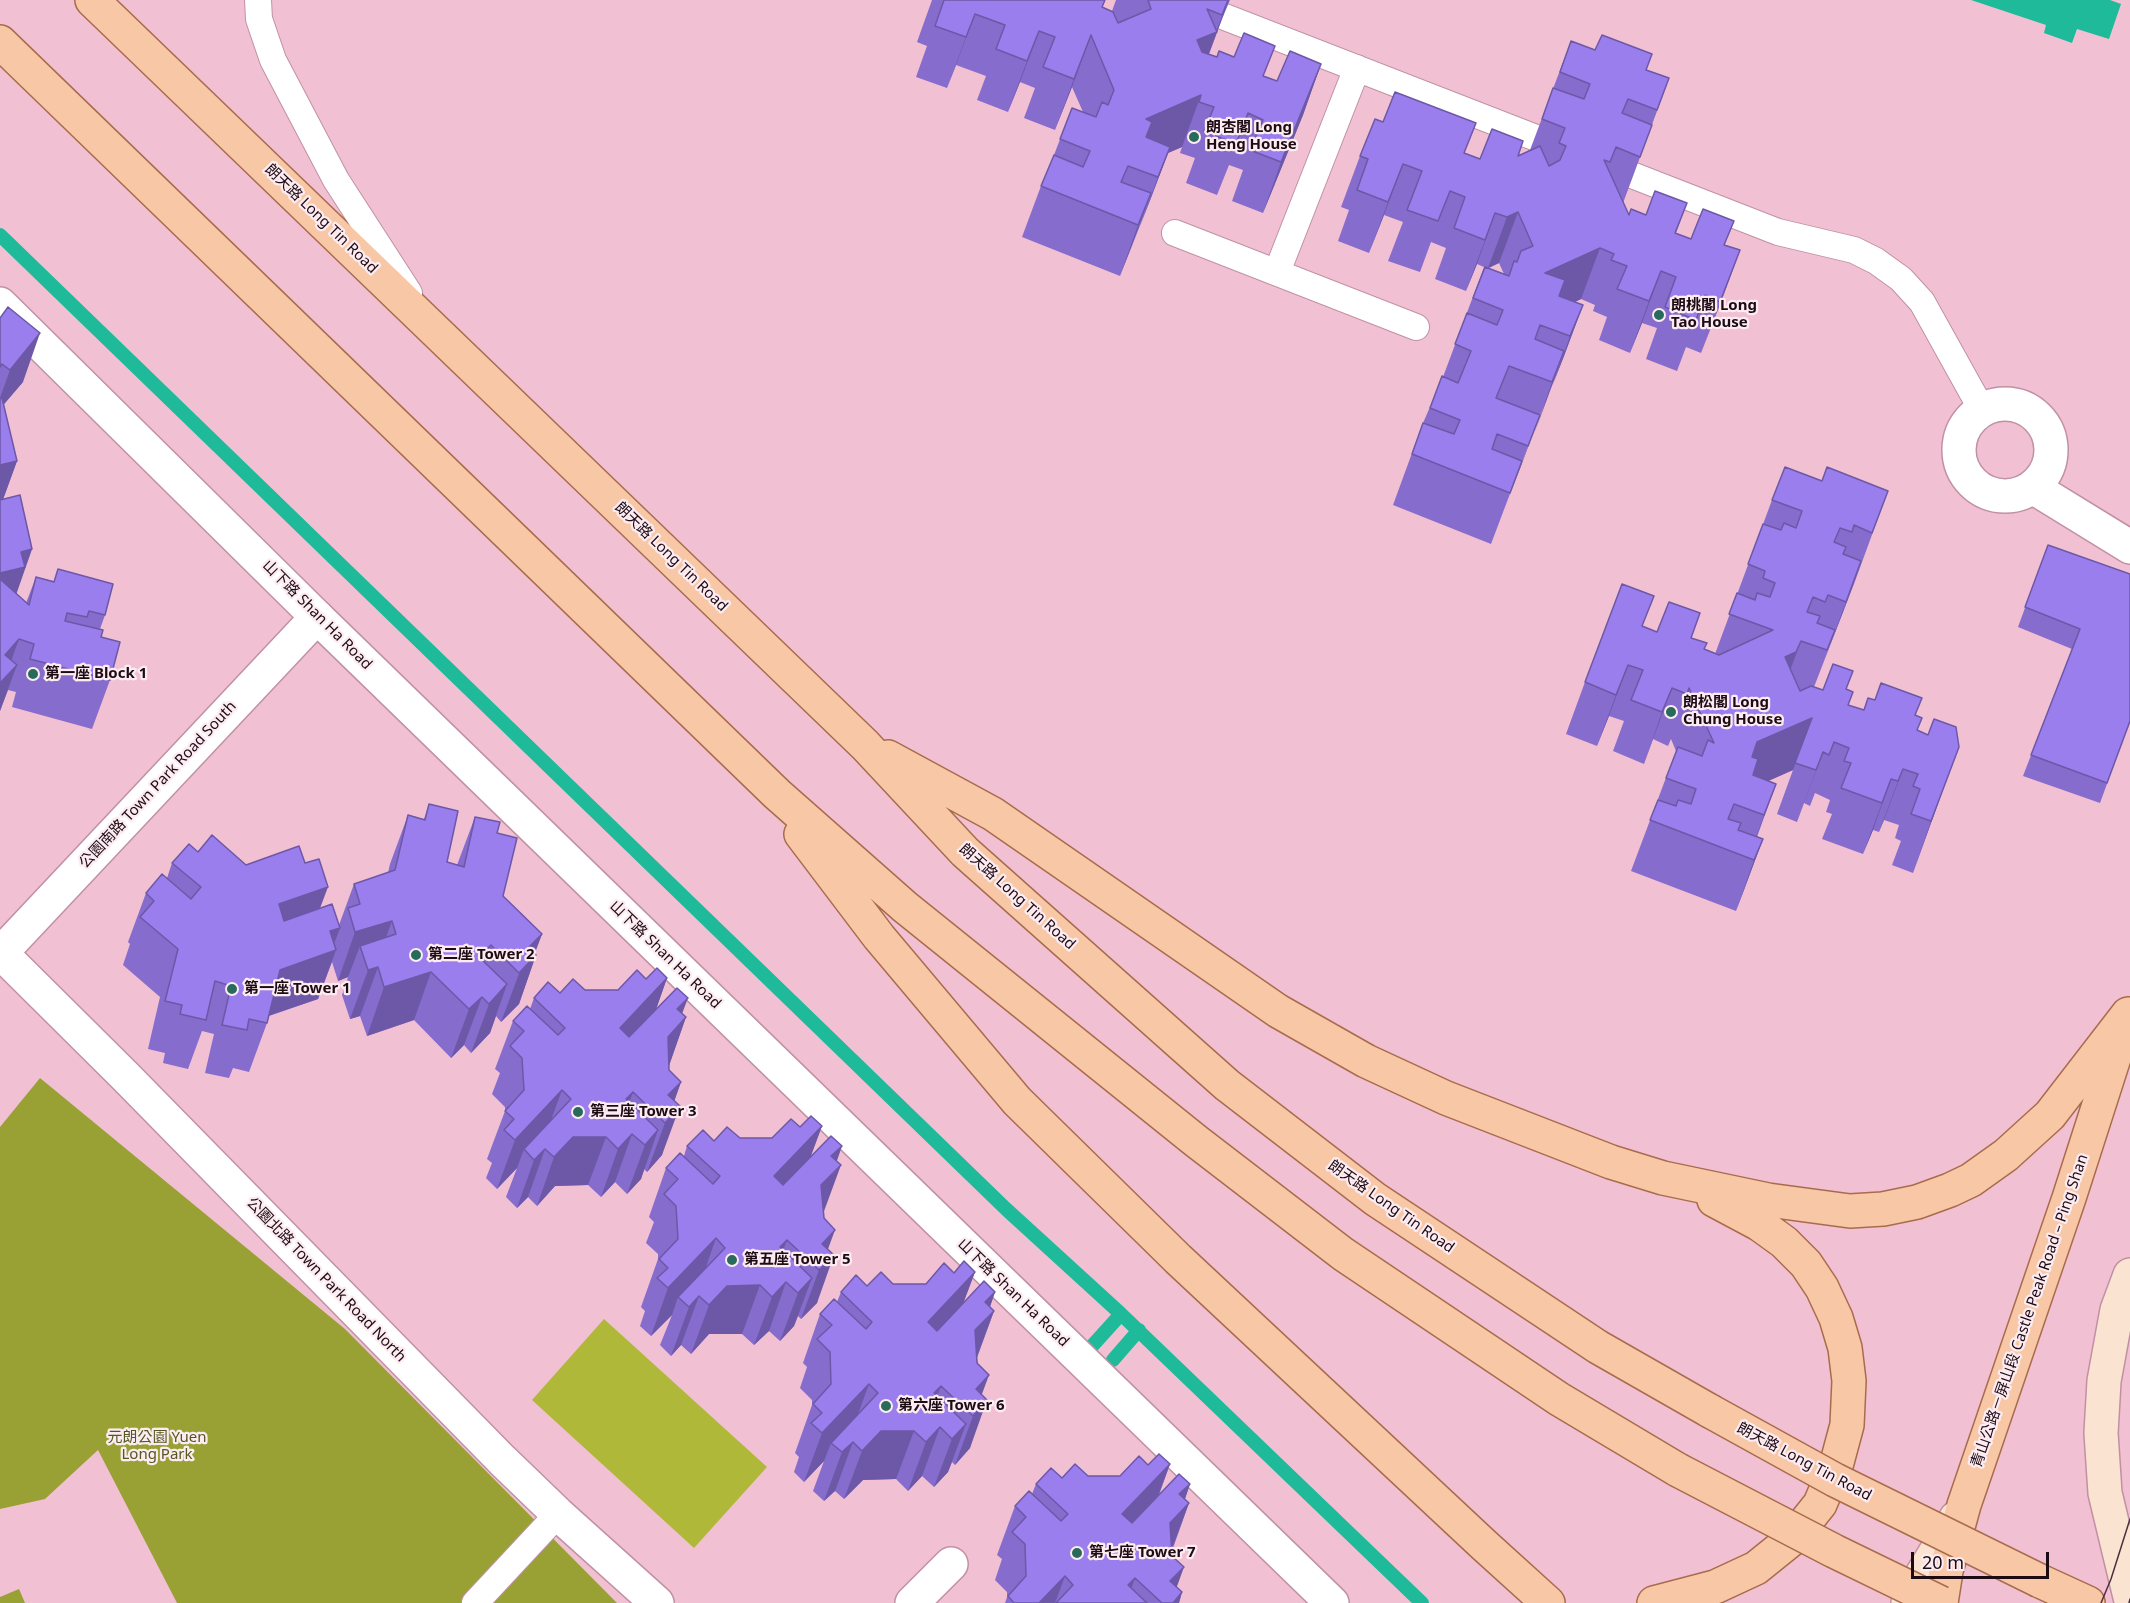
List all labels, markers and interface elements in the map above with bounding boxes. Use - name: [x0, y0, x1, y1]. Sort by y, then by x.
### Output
- place label: 朗杏閣 Long Heng House: [1206, 119, 1297, 154]
- marker: 朗杏閣 Long Heng House: [1187, 130, 1201, 144]
- street label: 朗天路 Long Tin Road: [261, 161, 381, 277]
- place label: 朗桃閣 Long Tao House: [1671, 297, 1757, 332]
- marker: 朗桃閣 Long Tao House: [1652, 308, 1666, 322]
- street label: 朗天路 Long Tin Road: [611, 499, 731, 615]
- street label: 山下路 Shan Ha Road: [258, 556, 376, 674]
- place label: 第一座 Block 1: [45, 665, 147, 683]
- marker: 第一座 Block 1: [26, 667, 40, 681]
- place label: 朗松閣 Long Chung House: [1683, 694, 1782, 729]
- street label: 公園南路 Town Park Road South: [76, 698, 240, 872]
- marker: 朗松閣 Long Chung House: [1664, 705, 1678, 719]
- street label: 朗天路 Long Tin Road: [955, 840, 1079, 954]
- street label: 山下路 Shan Ha Road: [606, 897, 724, 1013]
- place label: 第二座 Tower 2: [428, 946, 535, 964]
- marker: 第二座 Tower 2: [409, 948, 423, 962]
- place label: 第一座 Tower 1: [244, 980, 351, 998]
- marker: 第一座 Tower 1: [225, 982, 239, 996]
- place label: 第三座 Tower 3: [590, 1103, 697, 1121]
- marker: 第三座 Tower 3: [571, 1105, 585, 1119]
- street label: 青山公路－屏山段 Castle Peak Road – Ping Shan: [1968, 1152, 2092, 1470]
- street label: 朗天路 Long Tin Road: [1325, 1157, 1457, 1257]
- street label: 公園北路 Town Park Road North: [242, 1194, 410, 1366]
- street label: 山下路 Shan Ha Road: [954, 1235, 1072, 1351]
- place label: 第五座 Tower 5: [744, 1251, 851, 1269]
- marker: 第五座 Tower 5: [725, 1253, 739, 1267]
- place label: 第六座 Tower 6: [898, 1397, 1005, 1415]
- marker: 第六座 Tower 6: [879, 1399, 893, 1413]
- street label: 朗天路 Long Tin Road: [1734, 1419, 1874, 1505]
- park label: 元朗公園 Yuen Long Park: [108, 1429, 206, 1464]
- scale bar: [1914, 1540, 2052, 1578]
- place label: 第七座 Tower 7: [1089, 1544, 1196, 1562]
- marker: 第七座 Tower 7: [1070, 1546, 1084, 1560]
- text: 20 m: [1922, 1550, 1964, 1574]

